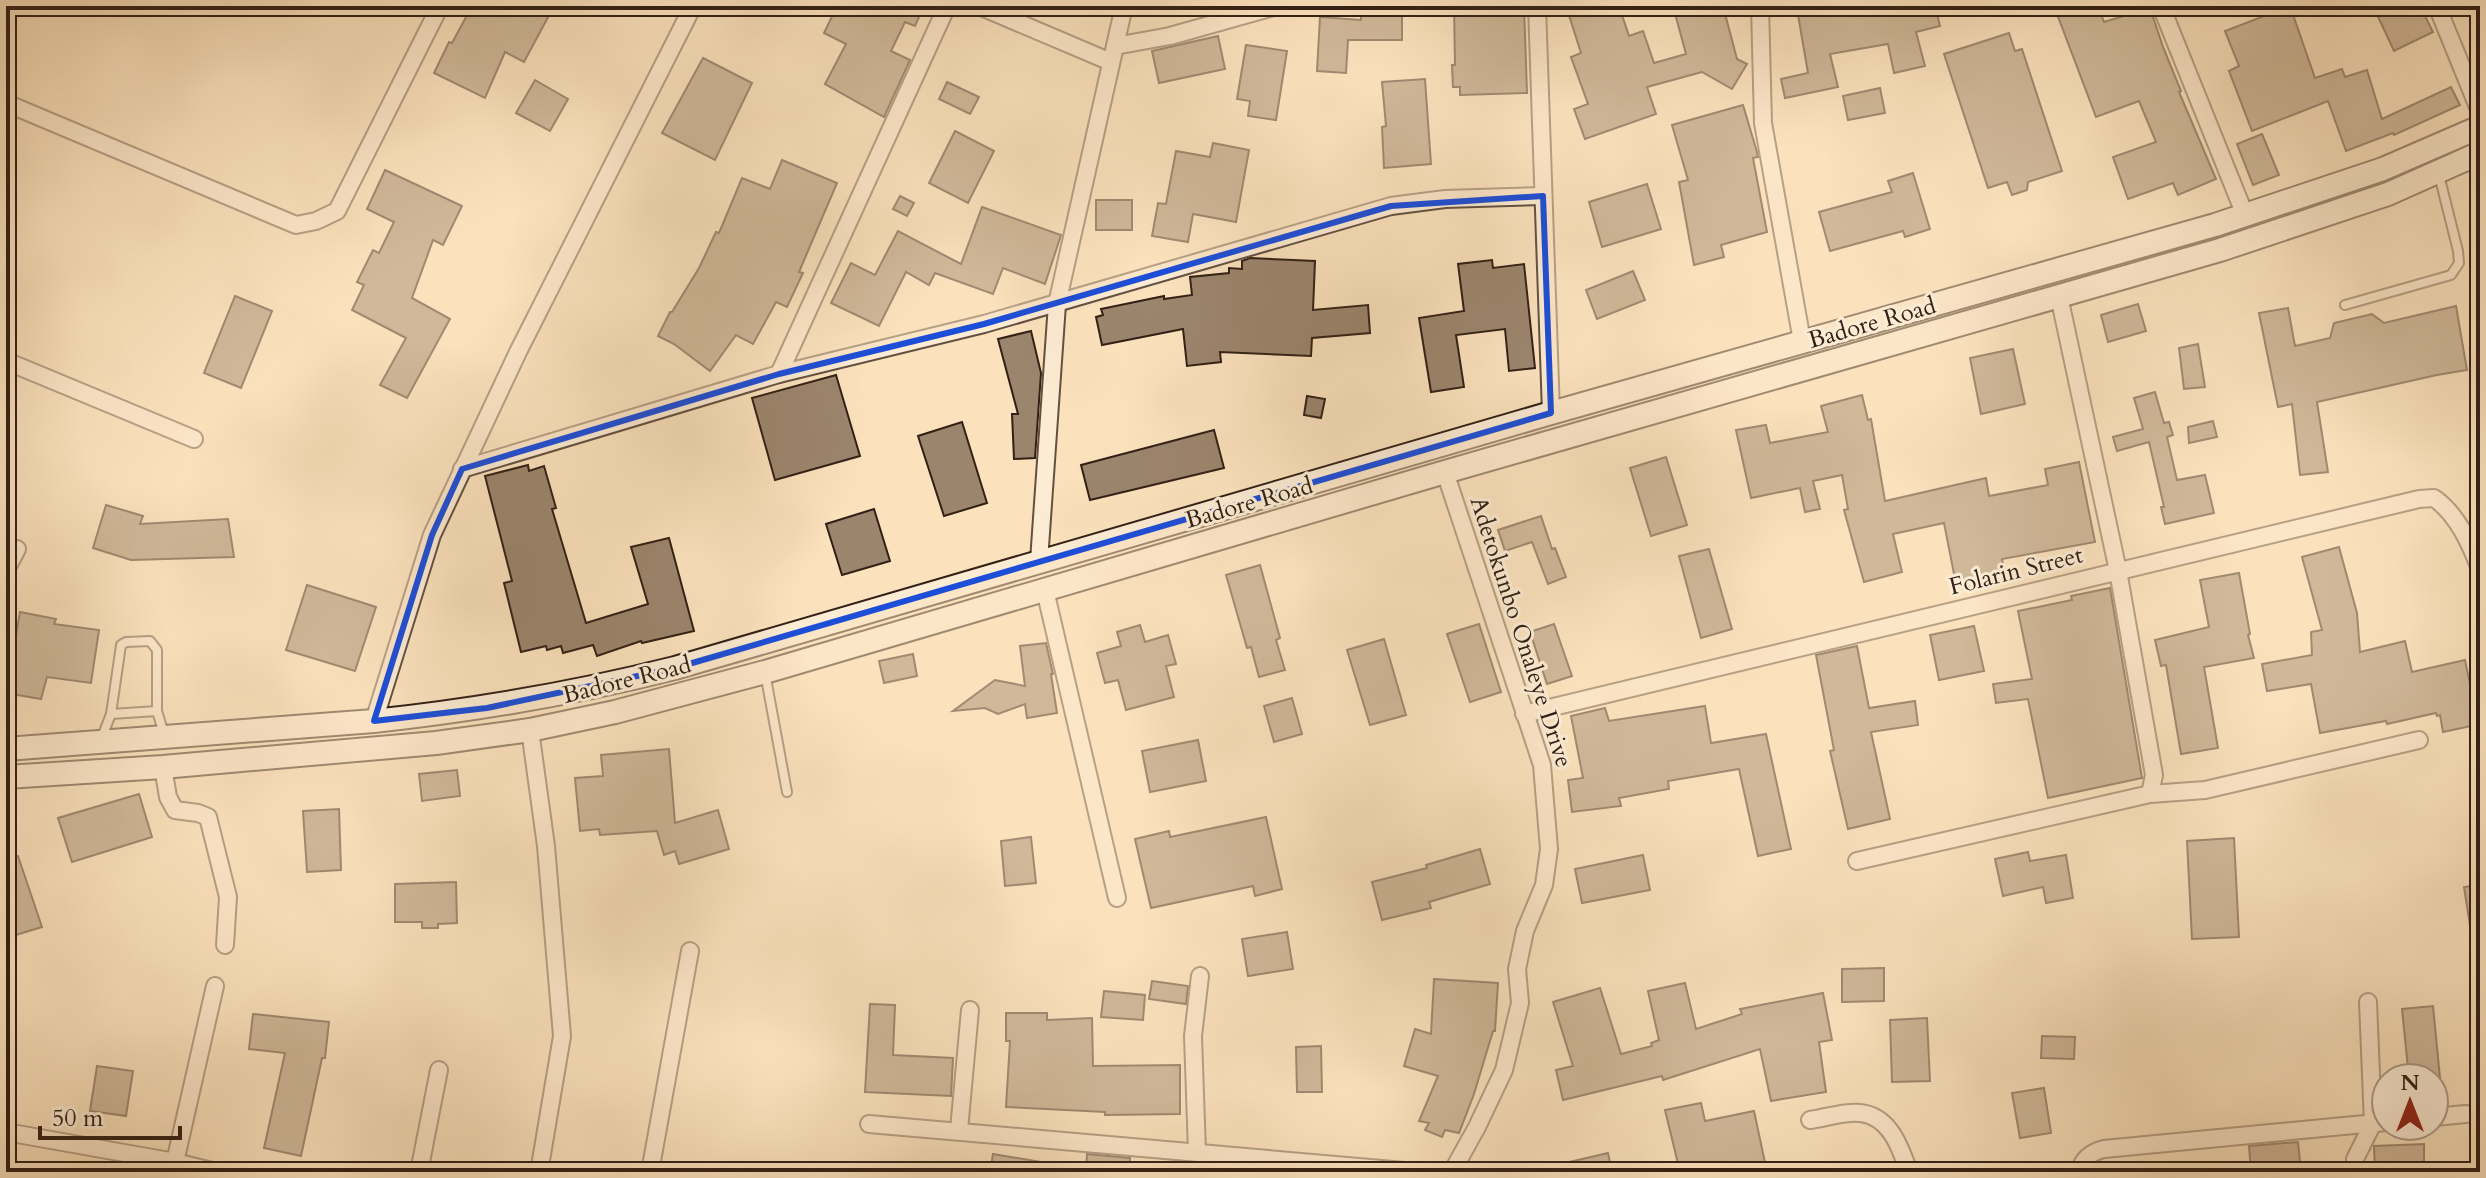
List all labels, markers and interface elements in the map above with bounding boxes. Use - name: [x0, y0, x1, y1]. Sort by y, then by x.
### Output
- street label: Badore Road: [1804, 289, 1940, 357]
- street label: Badore Road: [1181, 469, 1317, 537]
- street label: Adetokunbo Onaleye Drive: [1462, 492, 1580, 772]
- street label: Folarin Street: [1946, 538, 2087, 604]
- street label: Badore Road: [559, 648, 695, 712]
- north arrow: [2370, 1062, 2450, 1142]
- text: N: [2400, 1068, 2420, 1098]
- scale bar: [40, 1090, 180, 1140]
- text: 50 m: [52, 1102, 104, 1135]

